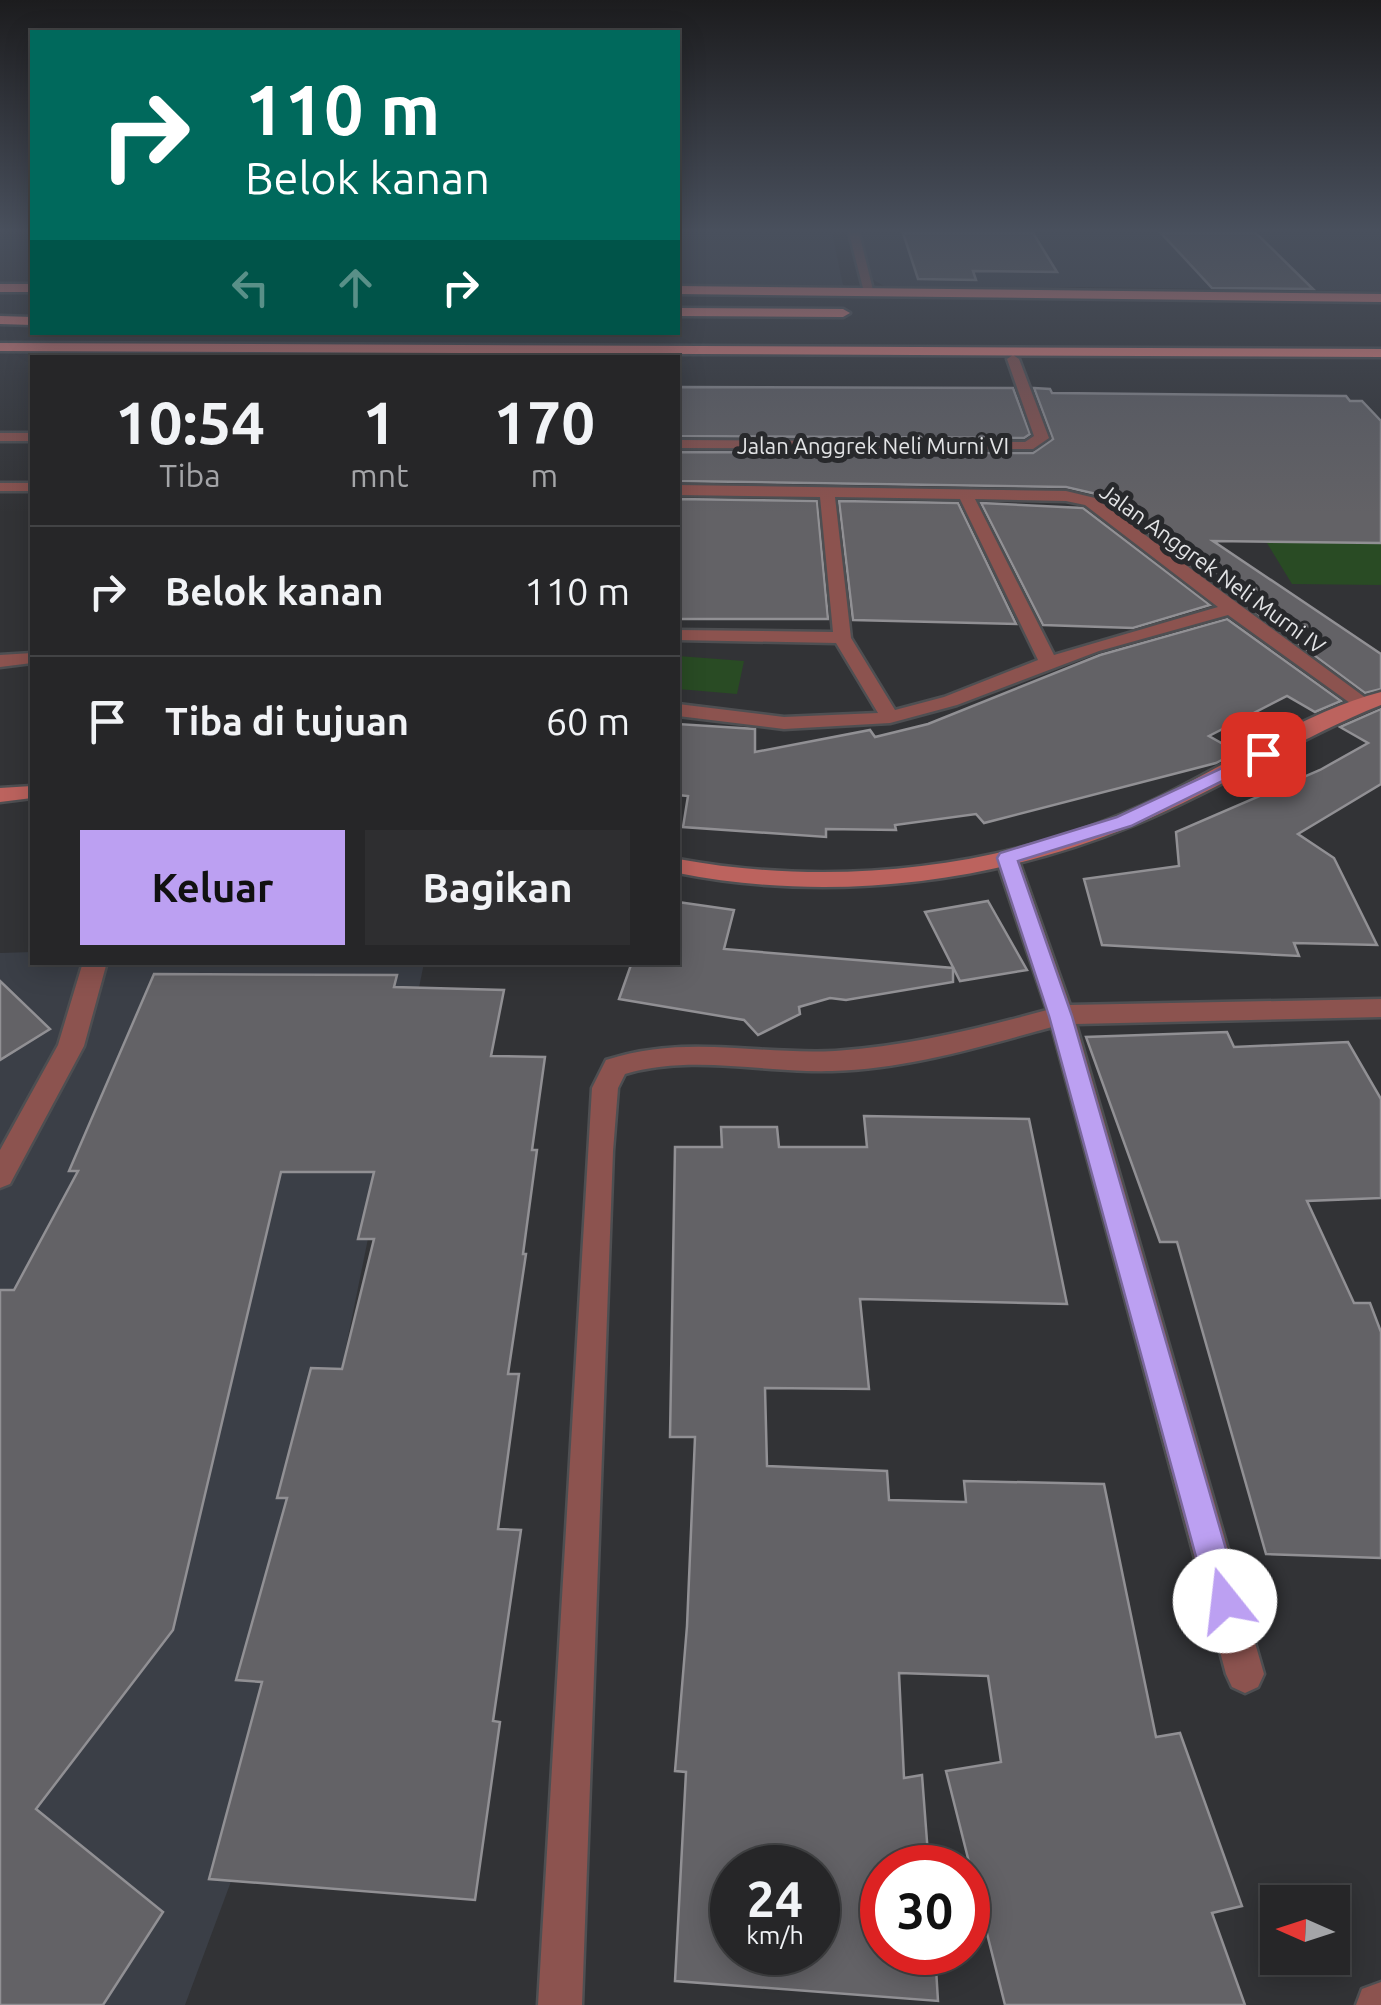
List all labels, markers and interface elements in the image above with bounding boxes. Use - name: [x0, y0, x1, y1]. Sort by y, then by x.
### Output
- icon: right: [80, 70, 210, 200]
- text: 110 m: [245, 70, 440, 148]
- text: Belok kanan: [245, 152, 490, 203]
- icon: left: [223, 260, 278, 315]
- icon: ahead: [328, 260, 383, 315]
- icon: right: [433, 260, 488, 315]
- text: 10:54: [115, 388, 265, 455]
- text: 1: [362, 388, 396, 455]
- text: 170: [494, 388, 595, 455]
- street label: Jalan Anggrek Neli Murni VI: [737, 433, 1009, 458]
- text: Tiba: [159, 457, 221, 493]
- text: mnt: [350, 457, 409, 493]
- text: m: [530, 457, 558, 493]
- street label: Jalan Anggrek Neli Murni IV: [1096, 478, 1330, 658]
- icon: right: [80, 564, 135, 619]
- text: Belok kanan: [165, 570, 384, 612]
- text: 110 m: [524, 570, 630, 612]
- icon: arrive: [80, 694, 135, 749]
- text: Tiba di tujuan: [165, 700, 409, 742]
- text: 60 m: [546, 700, 630, 742]
- pin: [1221, 712, 1306, 797]
- icon: arrive: [1236, 727, 1291, 782]
- button: Keluar: [80, 830, 345, 945]
- button: Bagikan: [365, 830, 630, 945]
- position arrow: [1173, 1549, 1277, 1653]
- speed limit sign: 30: [860, 1845, 990, 1975]
- text: 24: [747, 1870, 803, 1926]
- north arrow: [1260, 1885, 1350, 1975]
- map controls: [1260, 1885, 1350, 1975]
- text: km/h: [746, 1921, 804, 1949]

